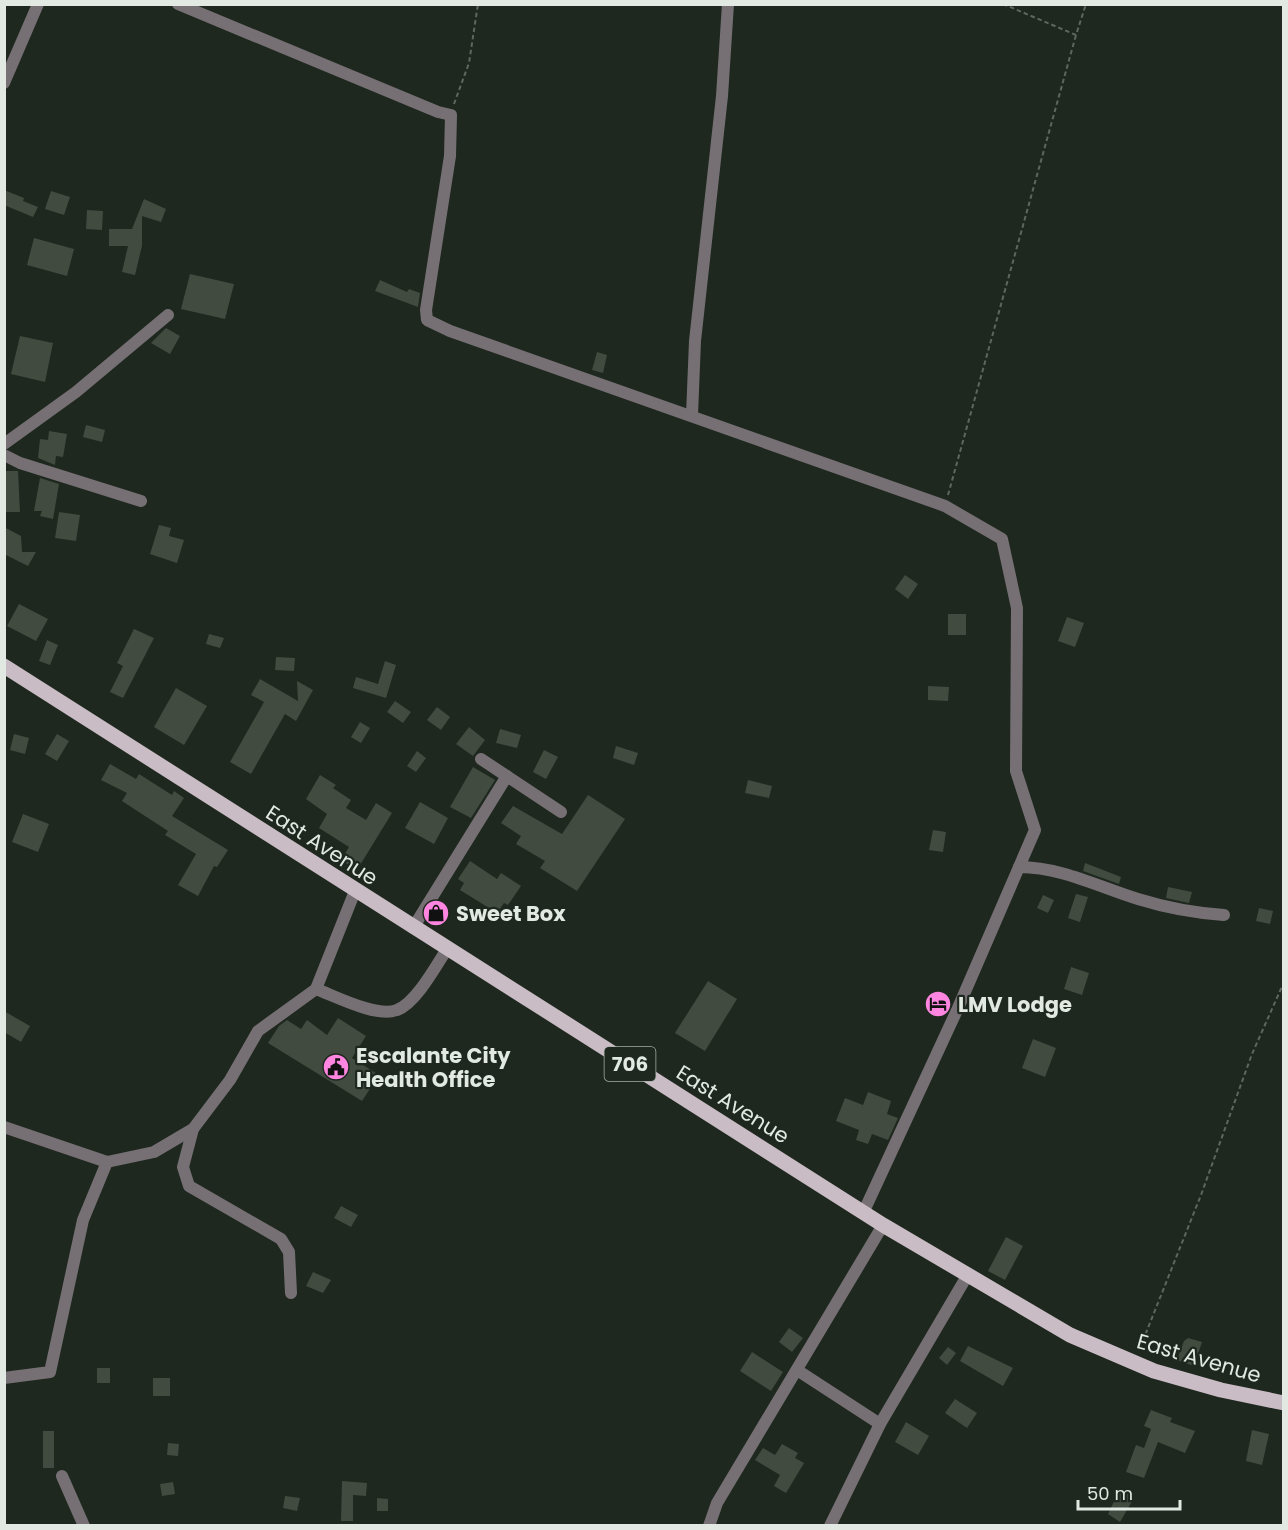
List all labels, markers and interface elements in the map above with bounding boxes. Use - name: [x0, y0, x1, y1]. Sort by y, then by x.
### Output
- street label: East Avenue: [260, 798, 384, 892]
- shop icon: Sweet Box: [421, 898, 451, 928]
- place label: Sweet Box: [456, 899, 566, 928]
- hotel icon: LMV Lodge: [923, 989, 953, 1019]
- place label: LMV Lodge: [958, 990, 1072, 1019]
- place label: Escalante City Health Office: [356, 1041, 511, 1094]
- road number: 706: [604, 1047, 656, 1081]
- public building icon: Escalante City Health Office: [321, 1052, 351, 1082]
- street label: East Avenue: [671, 1058, 795, 1150]
- street label: East Avenue: [1133, 1326, 1265, 1390]
- scale bar: [1078, 1473, 1180, 1511]
- text: 50 m: [1087, 1481, 1133, 1506]

